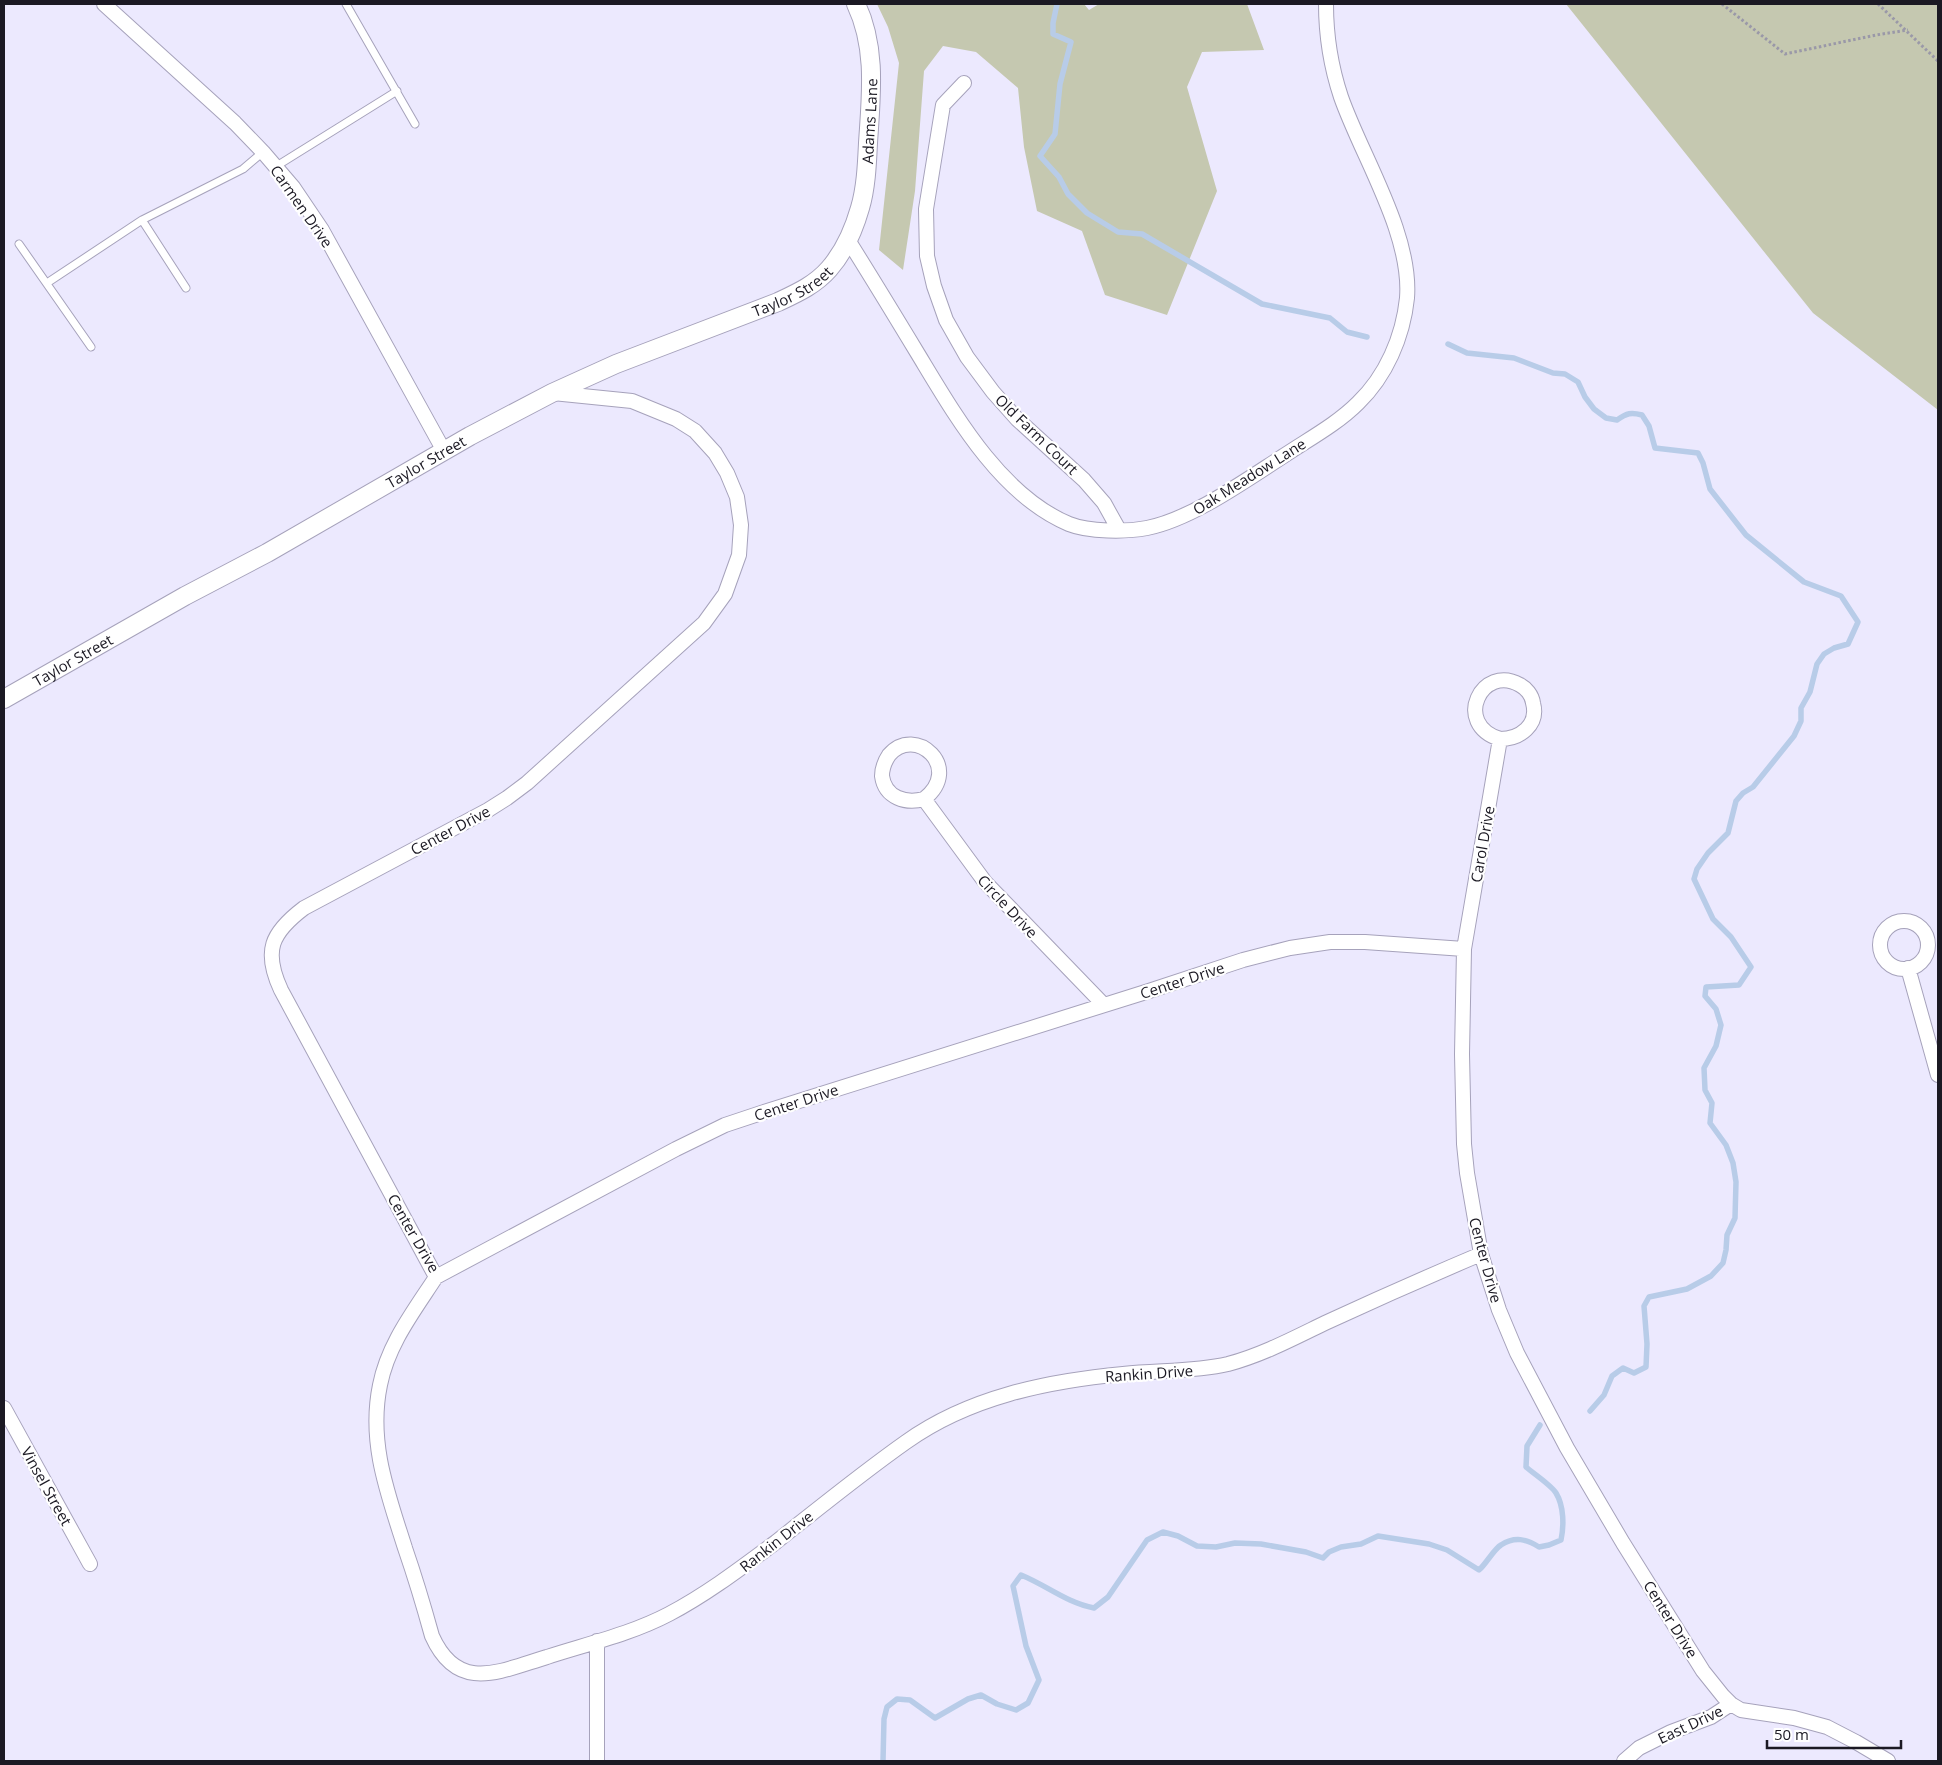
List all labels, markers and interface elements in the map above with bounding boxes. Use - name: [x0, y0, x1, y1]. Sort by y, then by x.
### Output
- street label: Adams Lane: [857, 78, 881, 164]
- street label: Carmen Drive: [266, 161, 338, 251]
- street label: Taylor Street: [749, 262, 837, 321]
- street label: Old Farm Court: [991, 389, 1083, 479]
- street label: Taylor Street: [382, 431, 469, 492]
- street label: Oak Meadow Lane: [1189, 433, 1309, 519]
- street label: Taylor Street: [29, 629, 116, 691]
- street label: Center Drive: [407, 801, 493, 859]
- street label: Carol Drive: [1465, 804, 1499, 884]
- street label: Circle Drive: [974, 870, 1042, 942]
- street label: Center Drive: [1137, 957, 1227, 1003]
- street label: Center Drive: [751, 1079, 841, 1125]
- street label: Center Drive: [383, 1190, 445, 1276]
- street label: Center Drive: [1465, 1215, 1507, 1305]
- street label: Rankin Drive: [1104, 1360, 1194, 1386]
- street label: Vinsel Street: [17, 1443, 77, 1529]
- street label: Rankin Drive: [735, 1506, 817, 1576]
- street label: Center Drive: [1639, 1577, 1703, 1661]
- street label: East Drive: [1654, 1700, 1726, 1748]
- scale bar: [1767, 1718, 1901, 1750]
- text: 50 m: [1774, 1724, 1809, 1744]

